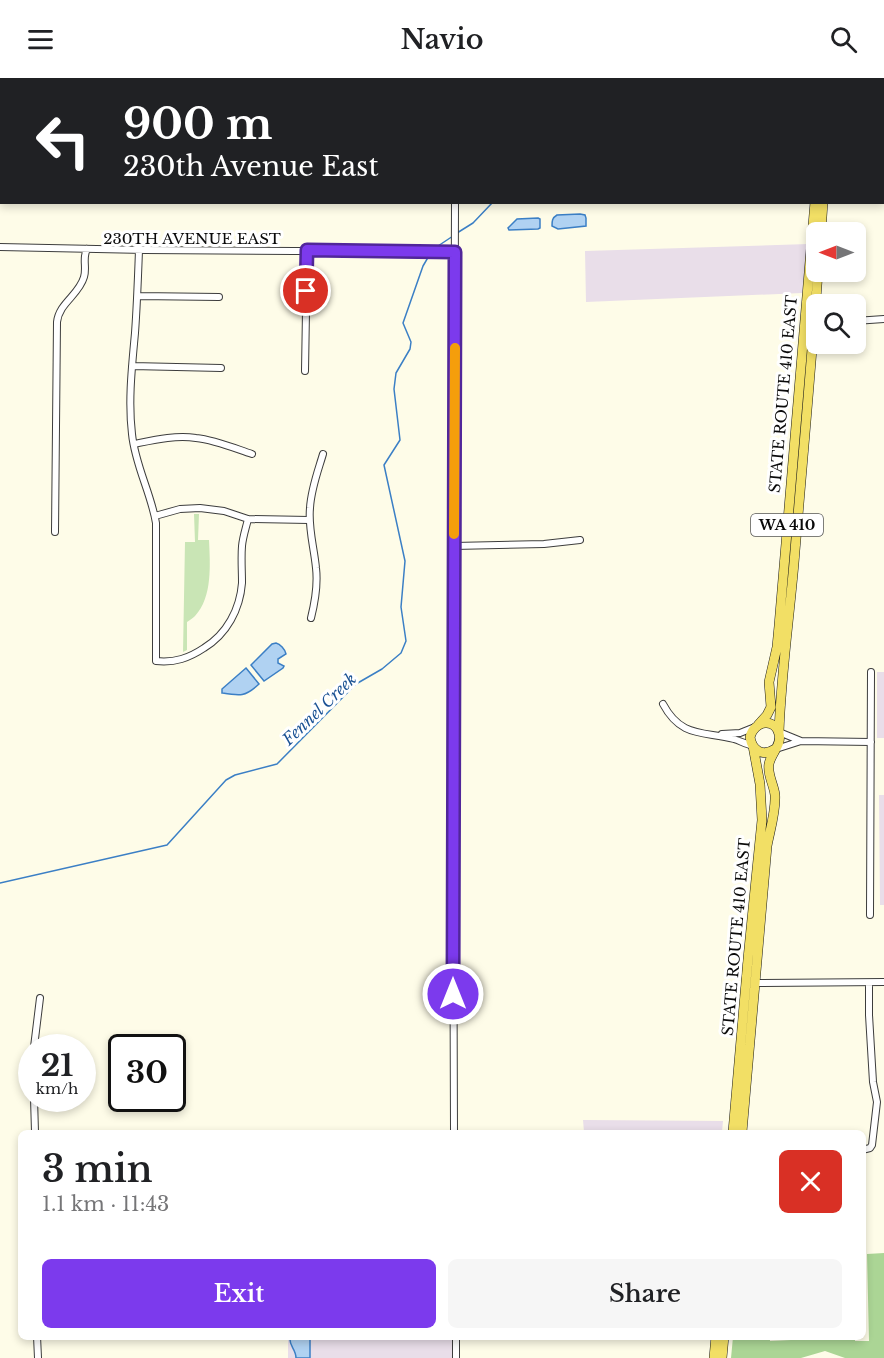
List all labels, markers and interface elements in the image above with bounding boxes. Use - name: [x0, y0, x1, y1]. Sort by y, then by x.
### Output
- icon: menu: [24, 23, 57, 56]
- text: Navio: [401, 23, 483, 56]
- icon: search: [827, 23, 860, 56]
- text: 900 m: [123, 98, 272, 150]
- icon: left: [24, 102, 102, 180]
- text: 230th Avenue East: [123, 150, 379, 183]
- north arrow: [806, 222, 866, 282]
- map controls: [806, 222, 866, 354]
- street label: 230TH AVENUE EAST: [103, 229, 281, 248]
- pin: [280, 265, 331, 316]
- icon: arrive: [289, 274, 322, 307]
- street label: STATE ROUTE 410 EAST: [765, 294, 801, 494]
- button: search: [806, 294, 866, 354]
- road number: WA 410: [751, 514, 823, 536]
- water label: Fennel Creek: [277, 669, 360, 750]
- street label: STATE ROUTE 410 EAST: [718, 837, 754, 1037]
- position arrow: [421, 962, 485, 1026]
- speed limit sign: 30: [108, 1034, 186, 1112]
- text: 21: [41, 1047, 73, 1084]
- text: km/h: [36, 1079, 78, 1098]
- text: 3 min: [42, 1147, 152, 1192]
- button: close: [779, 1150, 842, 1213]
- text: 1.1 km · 11:43: [42, 1192, 169, 1216]
- button: Exit: [42, 1259, 436, 1328]
- button: Share: [448, 1259, 842, 1328]

